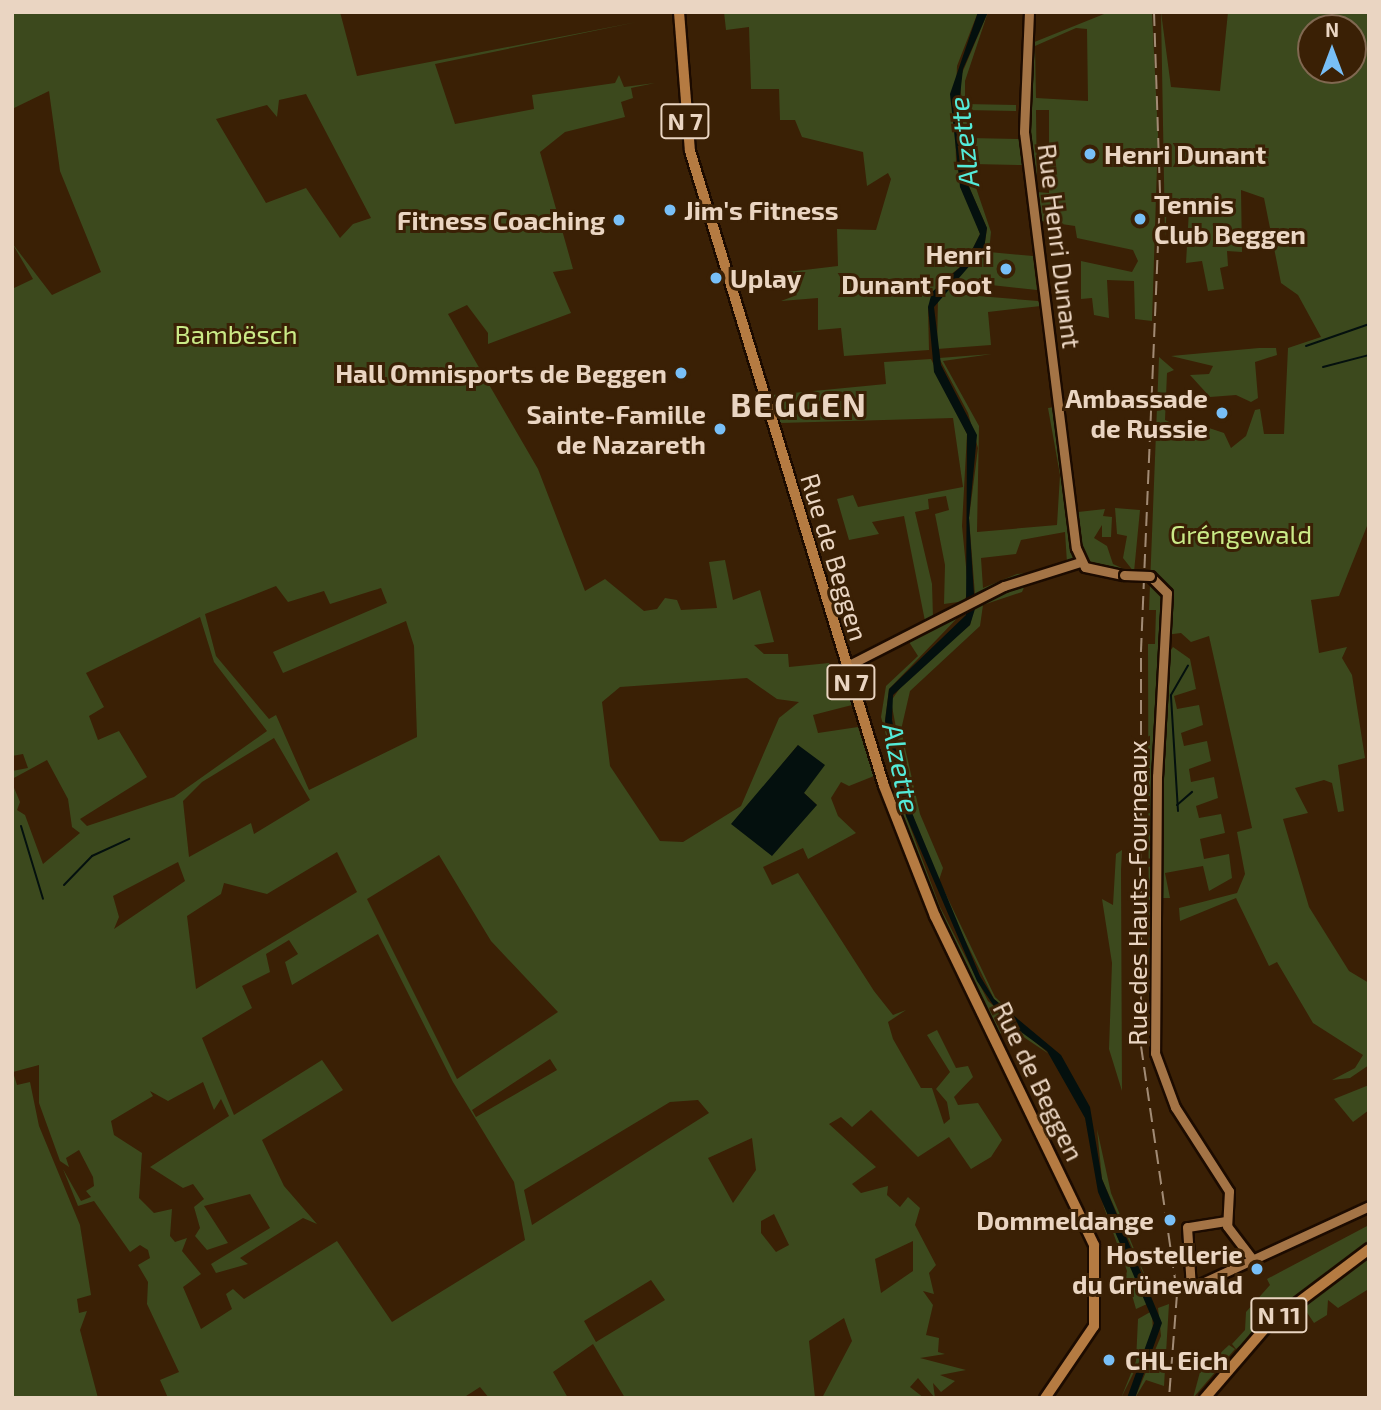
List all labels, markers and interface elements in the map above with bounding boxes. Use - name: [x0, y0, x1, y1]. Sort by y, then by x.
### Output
- north arrow: [1297, 14, 1367, 84]
- text: N: [1325, 18, 1339, 41]
- water label: Alzette: [941, 95, 985, 189]
- road number: N 7: [659, 100, 711, 141]
- place label: Henri Dunant: [1104, 138, 1266, 170]
- street label: Rue Henri Dunant: [1032, 142, 1088, 350]
- marker: Henri Dunant: [1082, 146, 1098, 162]
- place label: Tennis Club Beggen: [1154, 188, 1306, 249]
- place label: Jim's Fitness: [684, 194, 839, 226]
- marker: Jim's Fitness: [662, 202, 678, 218]
- place label: Fitness Coaching: [397, 204, 605, 236]
- marker: Tennis Club Beggen: [1132, 211, 1148, 227]
- marker: Fitness Coaching: [611, 212, 627, 228]
- place label: Henri Dunant Foot: [841, 238, 992, 300]
- marker: Henri Dunant Foot: [998, 261, 1014, 277]
- place label: Uplay: [730, 262, 801, 294]
- marker: Uplay: [708, 270, 724, 286]
- park label: Bambësch: [175, 318, 297, 350]
- place label: Hall Omnisports de Beggen: [335, 357, 667, 389]
- marker: Hall Omnisports de Beggen: [673, 365, 689, 381]
- place label: Ambassade de Russie: [1065, 382, 1208, 444]
- district label: BEGGEN: [731, 385, 867, 425]
- place label: Sainte-Famille de Nazareth: [526, 398, 706, 460]
- marker: Ambassade de Russie: [1214, 405, 1230, 421]
- marker: Sainte-Famille de Nazareth: [712, 421, 728, 437]
- street label: Rue de Beggen: [795, 470, 875, 644]
- park label: Gréngewald: [1170, 518, 1312, 550]
- road number: N 7: [825, 662, 877, 702]
- water label: Alzette: [876, 720, 928, 816]
- street label: Rue des Hauts-Fourneaux: [1121, 740, 1153, 1046]
- street label: Rue de Beggen: [987, 996, 1091, 1166]
- place label: Dommeldange: [976, 1204, 1154, 1236]
- marker: Dommeldange: [1160, 1210, 1180, 1230]
- place label: Hostellerie du Grünewald: [1072, 1238, 1243, 1300]
- marker: Hostellerie du Grünewald: [1249, 1261, 1265, 1277]
- road number: N 11: [1249, 1294, 1309, 1336]
- place label: CHL Eich: [1125, 1344, 1229, 1376]
- marker: CHL Eich: [1099, 1350, 1119, 1370]

